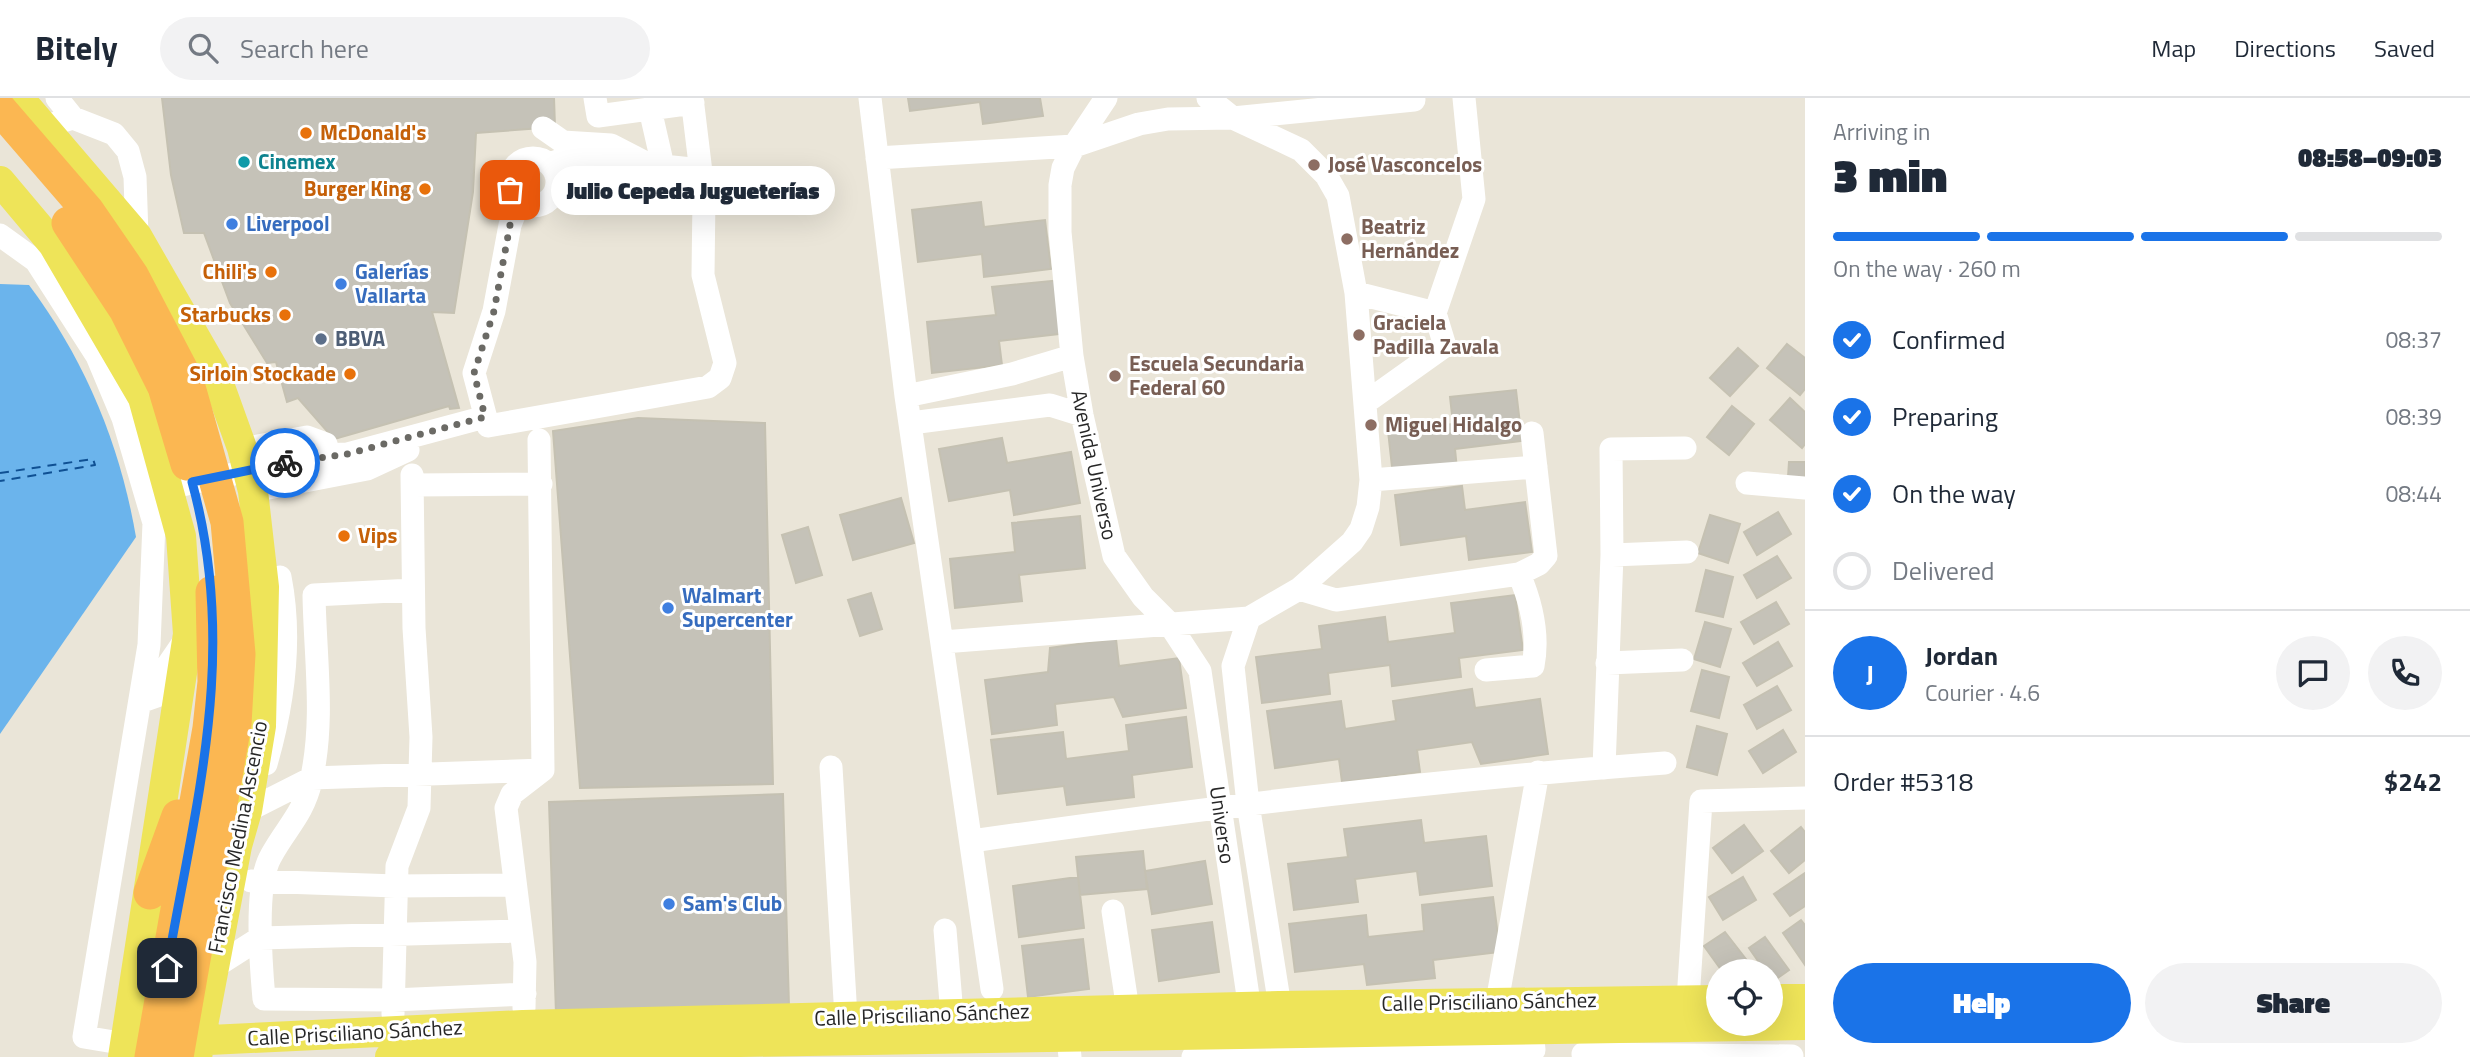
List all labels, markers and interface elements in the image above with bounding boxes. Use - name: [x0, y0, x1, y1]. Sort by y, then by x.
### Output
- search box: [160, 17, 650, 80]
- text: Bitely: [35, 23, 118, 73]
- icon: search: [184, 29, 222, 67]
- text: Search here: [240, 29, 369, 68]
- text: Map: [2151, 30, 2196, 66]
- text: Directions: [2234, 30, 2336, 66]
- text: Saved: [2374, 30, 2435, 66]
- text: Arriving in: [1833, 114, 1930, 149]
- place label: McDonald's: [320, 116, 426, 148]
- marker: McDonald's: [298, 125, 314, 141]
- text: 08:58–09:03: [2298, 138, 2442, 177]
- text: 3 min: [1833, 140, 1947, 210]
- place label: Cinemex: [258, 145, 335, 177]
- place label: José Vasconcelos: [1328, 148, 1482, 180]
- marker: Cinemex: [236, 154, 252, 170]
- marker: José Vasconcelos: [1306, 157, 1322, 173]
- pin: [480, 160, 540, 220]
- callout: Julio Cepeda Jugueterías: [552, 166, 836, 214]
- icon: bag: [491, 171, 529, 209]
- place label: Burger King: [304, 172, 411, 204]
- text: Julio Cepeda Jugueterías: [567, 173, 819, 208]
- marker: Burger King: [417, 181, 433, 197]
- place label: Liverpool: [246, 207, 330, 239]
- place label: Beatriz Hernández: [1361, 210, 1459, 266]
- marker: Liverpool: [224, 216, 240, 232]
- marker: Beatriz Hernández: [1339, 231, 1355, 247]
- text: On the way · 260 m: [1833, 251, 2021, 286]
- place label: Chili's: [203, 255, 257, 287]
- place label: Galerías Vallarta: [355, 255, 429, 311]
- marker: Chili's: [263, 264, 279, 280]
- marker: Galerías Vallarta: [333, 276, 349, 292]
- place label: Starbucks: [180, 298, 271, 330]
- place label: Graciela Padilla Zavala: [1373, 306, 1499, 362]
- marker: Starbucks: [277, 307, 293, 323]
- text: Confirmed: [1892, 320, 2006, 359]
- icon: check: [1833, 321, 1871, 359]
- place label: BBVA: [335, 322, 385, 354]
- text: 08:37: [2385, 322, 2442, 357]
- marker: Graciela Padilla Zavala: [1351, 327, 1367, 343]
- marker: BBVA: [313, 331, 329, 347]
- place label: Escuela Secundaria Federal 60: [1129, 347, 1304, 403]
- place label: Sirloin Stockade: [190, 357, 336, 389]
- marker: Sirloin Stockade: [342, 366, 358, 382]
- marker: Escuela Secundaria Federal 60: [1107, 368, 1123, 384]
- street label: Avenida Universo: [1063, 387, 1127, 543]
- text: Preparing: [1892, 397, 1998, 436]
- icon: check: [1833, 398, 1871, 436]
- text: 08:39: [2385, 399, 2442, 434]
- place label: Miguel Hidalgo: [1385, 408, 1522, 440]
- marker: Miguel Hidalgo: [1363, 417, 1379, 433]
- courier: [250, 428, 320, 498]
- icon: bike: [266, 444, 304, 482]
- text: On the way: [1892, 474, 2016, 513]
- icon: check: [1833, 475, 1871, 513]
- text: 08:44: [2385, 476, 2442, 511]
- place label: Vips: [358, 519, 398, 551]
- marker: Vips: [336, 528, 352, 544]
- text: Delivered: [1892, 551, 1995, 590]
- place label: Walmart Supercenter: [682, 579, 793, 635]
- marker: Walmart Supercenter: [660, 600, 676, 616]
- text: Jordan: [1925, 636, 1998, 675]
- button: chat: [2276, 636, 2350, 710]
- button: phone: [2368, 636, 2442, 710]
- text: J: [1866, 654, 1874, 693]
- text: Courier · 4.6: [1925, 675, 2040, 710]
- street label: Francisco Medina Ascencio: [199, 718, 275, 956]
- text: Order #5318: [1833, 762, 1973, 801]
- text: $242: [2384, 762, 2442, 801]
- street label: Universo: [1202, 784, 1244, 866]
- place label: Sam's Club: [683, 887, 782, 919]
- marker: Sam's Club: [661, 896, 677, 912]
- pin: [137, 938, 197, 998]
- icon: home: [148, 949, 186, 987]
- map controls: [1706, 959, 1783, 1036]
- button: locate: [1706, 959, 1783, 1036]
- button: Help: [1833, 963, 2131, 1043]
- button: Share: [2145, 963, 2442, 1043]
- street label: Calle Prisciliano Sánchez: [1381, 983, 1597, 1019]
- street label: Calle Prisciliano Sánchez: [814, 994, 1030, 1034]
- street label: Calle Prisciliano Sánchez: [247, 1010, 463, 1054]

